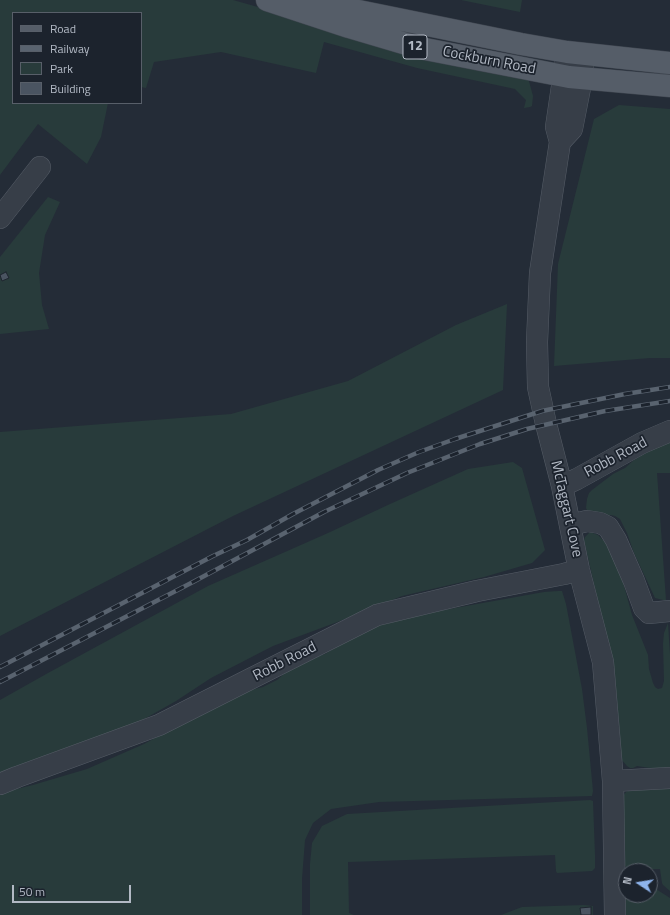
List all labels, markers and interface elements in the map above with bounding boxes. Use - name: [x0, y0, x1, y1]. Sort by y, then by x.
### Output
- legend: [12, 12, 142, 104]
- text: Road: [50, 19, 76, 38]
- road number: 12: [403, 35, 427, 59]
- text: Railway: [50, 39, 90, 58]
- street label: Cockburn Road: [441, 43, 537, 79]
- text: Park: [50, 59, 73, 78]
- text: Building: [50, 79, 91, 98]
- street label: Robb Road: [581, 434, 651, 482]
- street label: McTaggart Cove: [546, 459, 586, 559]
- street label: Robb Road: [250, 638, 320, 686]
- north arrow: [618, 863, 658, 903]
- text: N: [619, 875, 636, 886]
- scale bar: [14, 877, 133, 903]
- text: 50 m: [19, 882, 45, 901]

